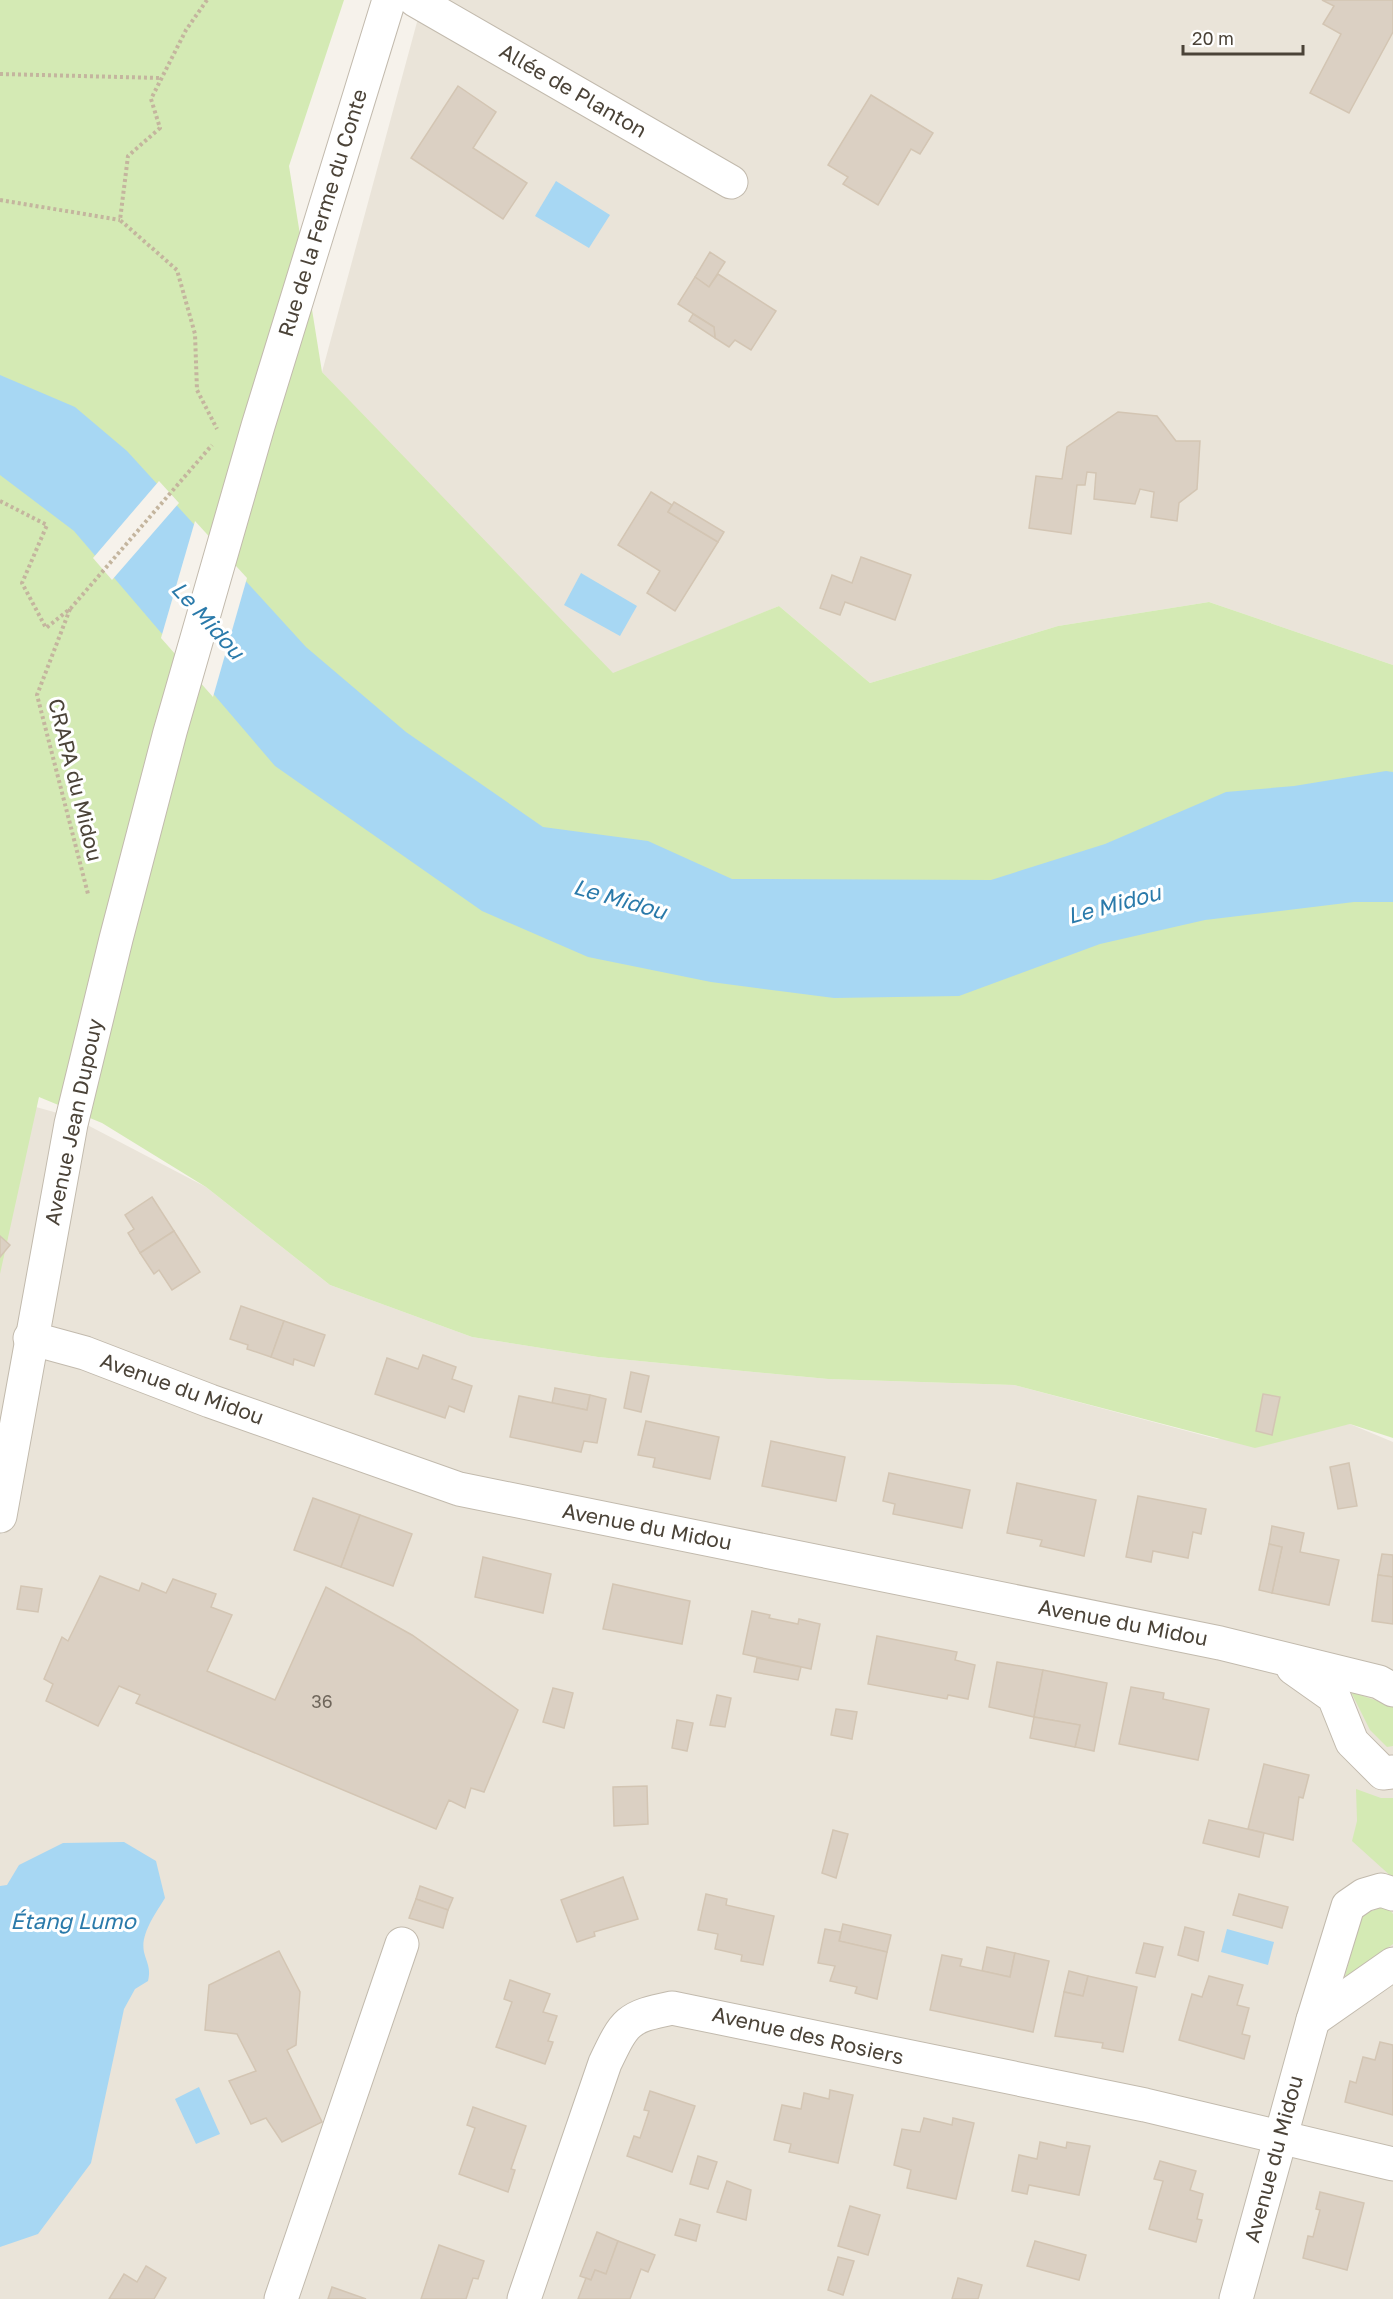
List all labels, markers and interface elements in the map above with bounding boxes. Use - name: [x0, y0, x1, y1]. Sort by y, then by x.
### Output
- scale bar: [1183, 18, 1303, 56]
- text: 20 m: [1192, 27, 1234, 49]
- street label: Allée de Planton: [495, 37, 652, 143]
- street label: Rue de la Ferme du Conte: [272, 86, 372, 340]
- water label: Le Midou: [166, 575, 251, 665]
- street label: CRAPA du Midou: [43, 696, 109, 864]
- water label: Le Midou: [571, 872, 671, 925]
- water label: Le Midou: [1064, 878, 1165, 929]
- street label: Avenue Jean Dupouy: [38, 1016, 108, 1228]
- street label: Avenue du Midou: [97, 1346, 268, 1430]
- street label: Avenue du Midou: [560, 1497, 734, 1555]
- street label: Avenue du Midou: [1036, 1593, 1210, 1651]
- house number: 36: [311, 1690, 333, 1712]
- water label: Étang Lumo: [10, 1907, 137, 1934]
- street label: Avenue des Rosiers: [710, 2000, 907, 2070]
- street label: Avenue du Midou: [1238, 2072, 1308, 2245]

